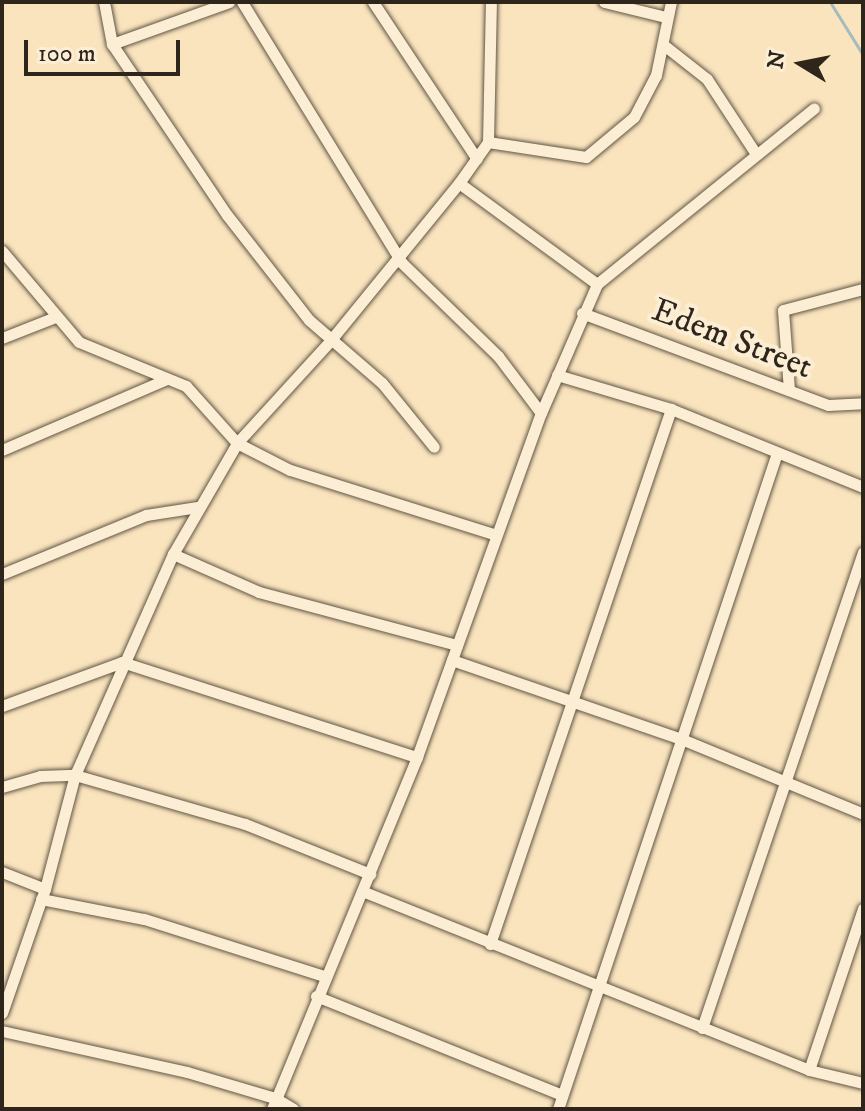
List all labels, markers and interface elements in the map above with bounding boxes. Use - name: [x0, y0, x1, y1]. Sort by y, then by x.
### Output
- scale bar: [28, 24, 184, 74]
- north arrow: [761, 24, 841, 104]
- text: 100 m: [38, 39, 96, 69]
- text: N: [762, 49, 792, 71]
- street label: Edem Street: [646, 290, 818, 388]

